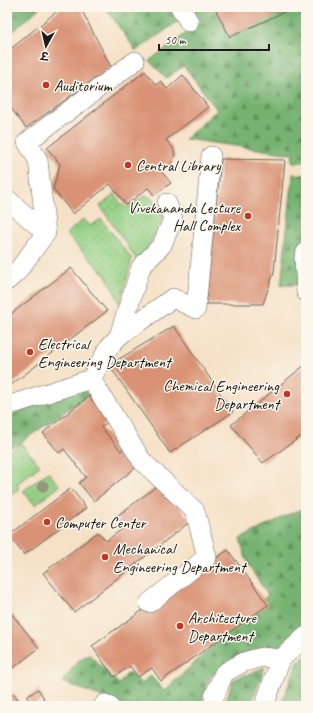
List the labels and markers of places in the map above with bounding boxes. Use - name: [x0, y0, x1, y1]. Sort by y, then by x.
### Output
- place label: Auditorium: [54, 76, 114, 96]
- marker: Auditorium: [41, 80, 51, 90]
- place label: Central Library: [136, 156, 222, 176]
- marker: Central Library: [123, 160, 133, 170]
- place label: Vivekananda Lecture Hall Complex: [128, 198, 242, 236]
- marker: Vivekananda Lecture Hall Complex: [243, 211, 253, 221]
- place label: Electrical Engineering Department: [38, 334, 173, 372]
- marker: Electrical Engineering Department: [25, 347, 35, 357]
- place label: Chemical Engineering Department: [163, 376, 282, 414]
- marker: Chemical Engineering Department: [282, 389, 292, 399]
- place label: Computer Center: [55, 513, 148, 533]
- marker: Computer Center: [42, 517, 52, 527]
- place label: Mechanical Engineering Department: [113, 539, 248, 577]
- marker: Mechanical Engineering Department: [100, 552, 110, 562]
- place label: Architecture Department: [188, 608, 258, 646]
- marker: Architecture Department: [175, 621, 185, 631]

